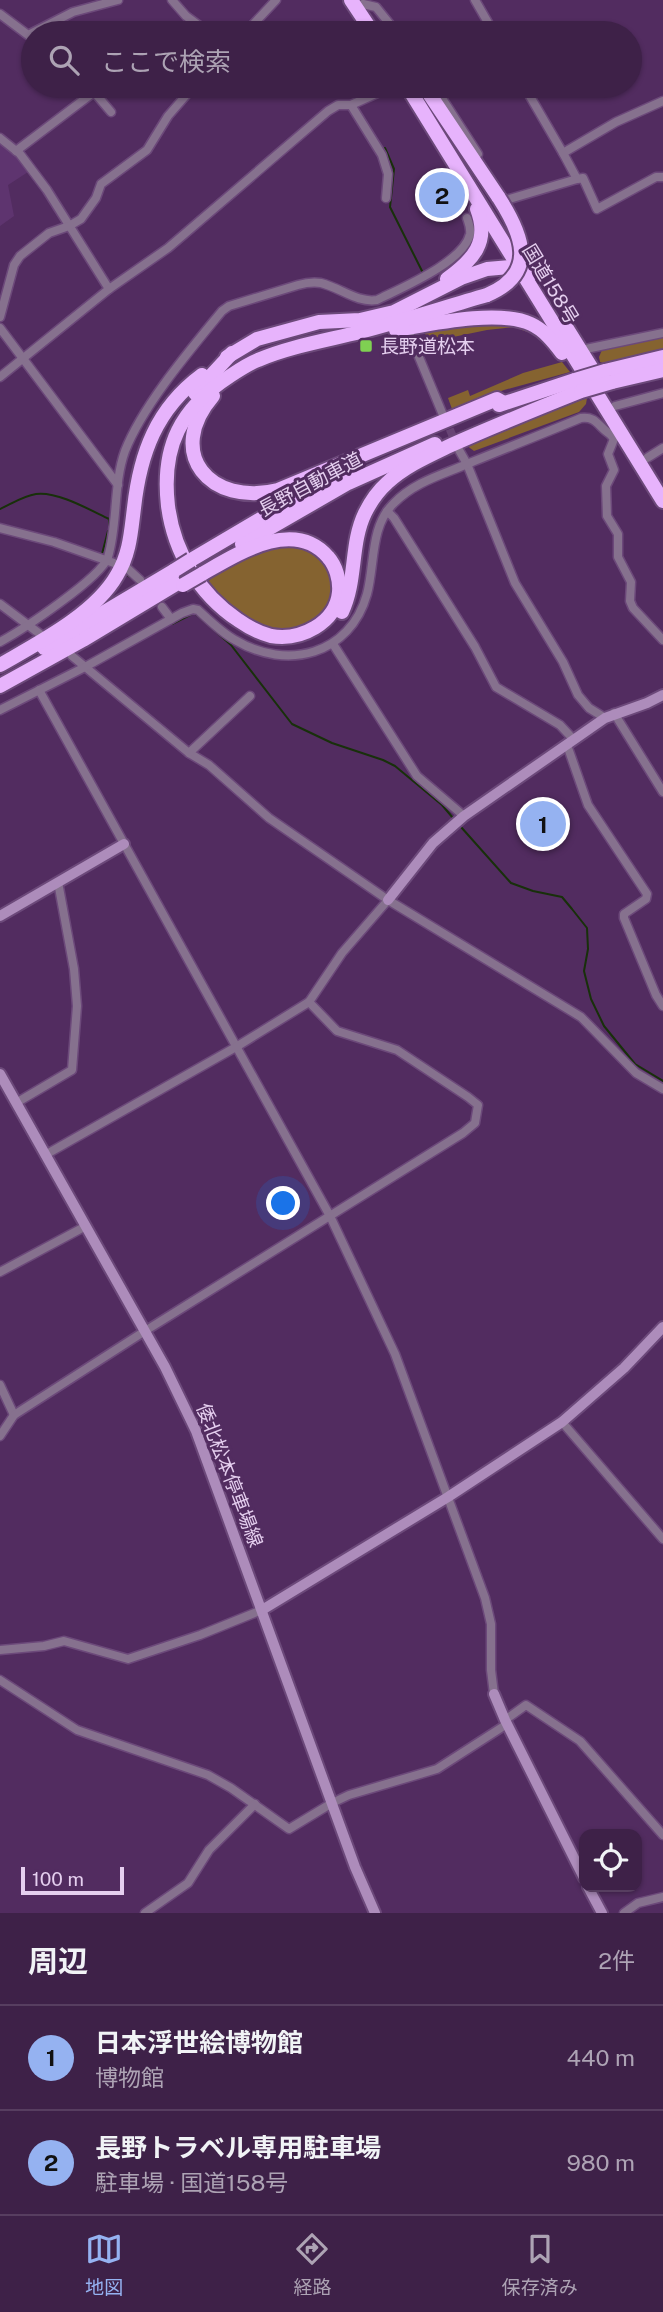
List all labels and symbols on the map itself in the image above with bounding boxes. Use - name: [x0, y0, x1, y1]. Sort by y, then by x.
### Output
- pin: 2: [419, 169, 465, 221]
- street label: 国道158号: [519, 240, 583, 328]
- place label: 長野道松本: [380, 335, 475, 357]
- marker: 長野道松本: [358, 338, 374, 354]
- street label: 長野自動車道: [255, 448, 365, 520]
- pin: 1: [520, 798, 566, 850]
- your location: [266, 1186, 300, 1220]
- street label: 倭北松本停車場線: [192, 1400, 268, 1550]
- scale bar: [21, 1864, 124, 1896]

